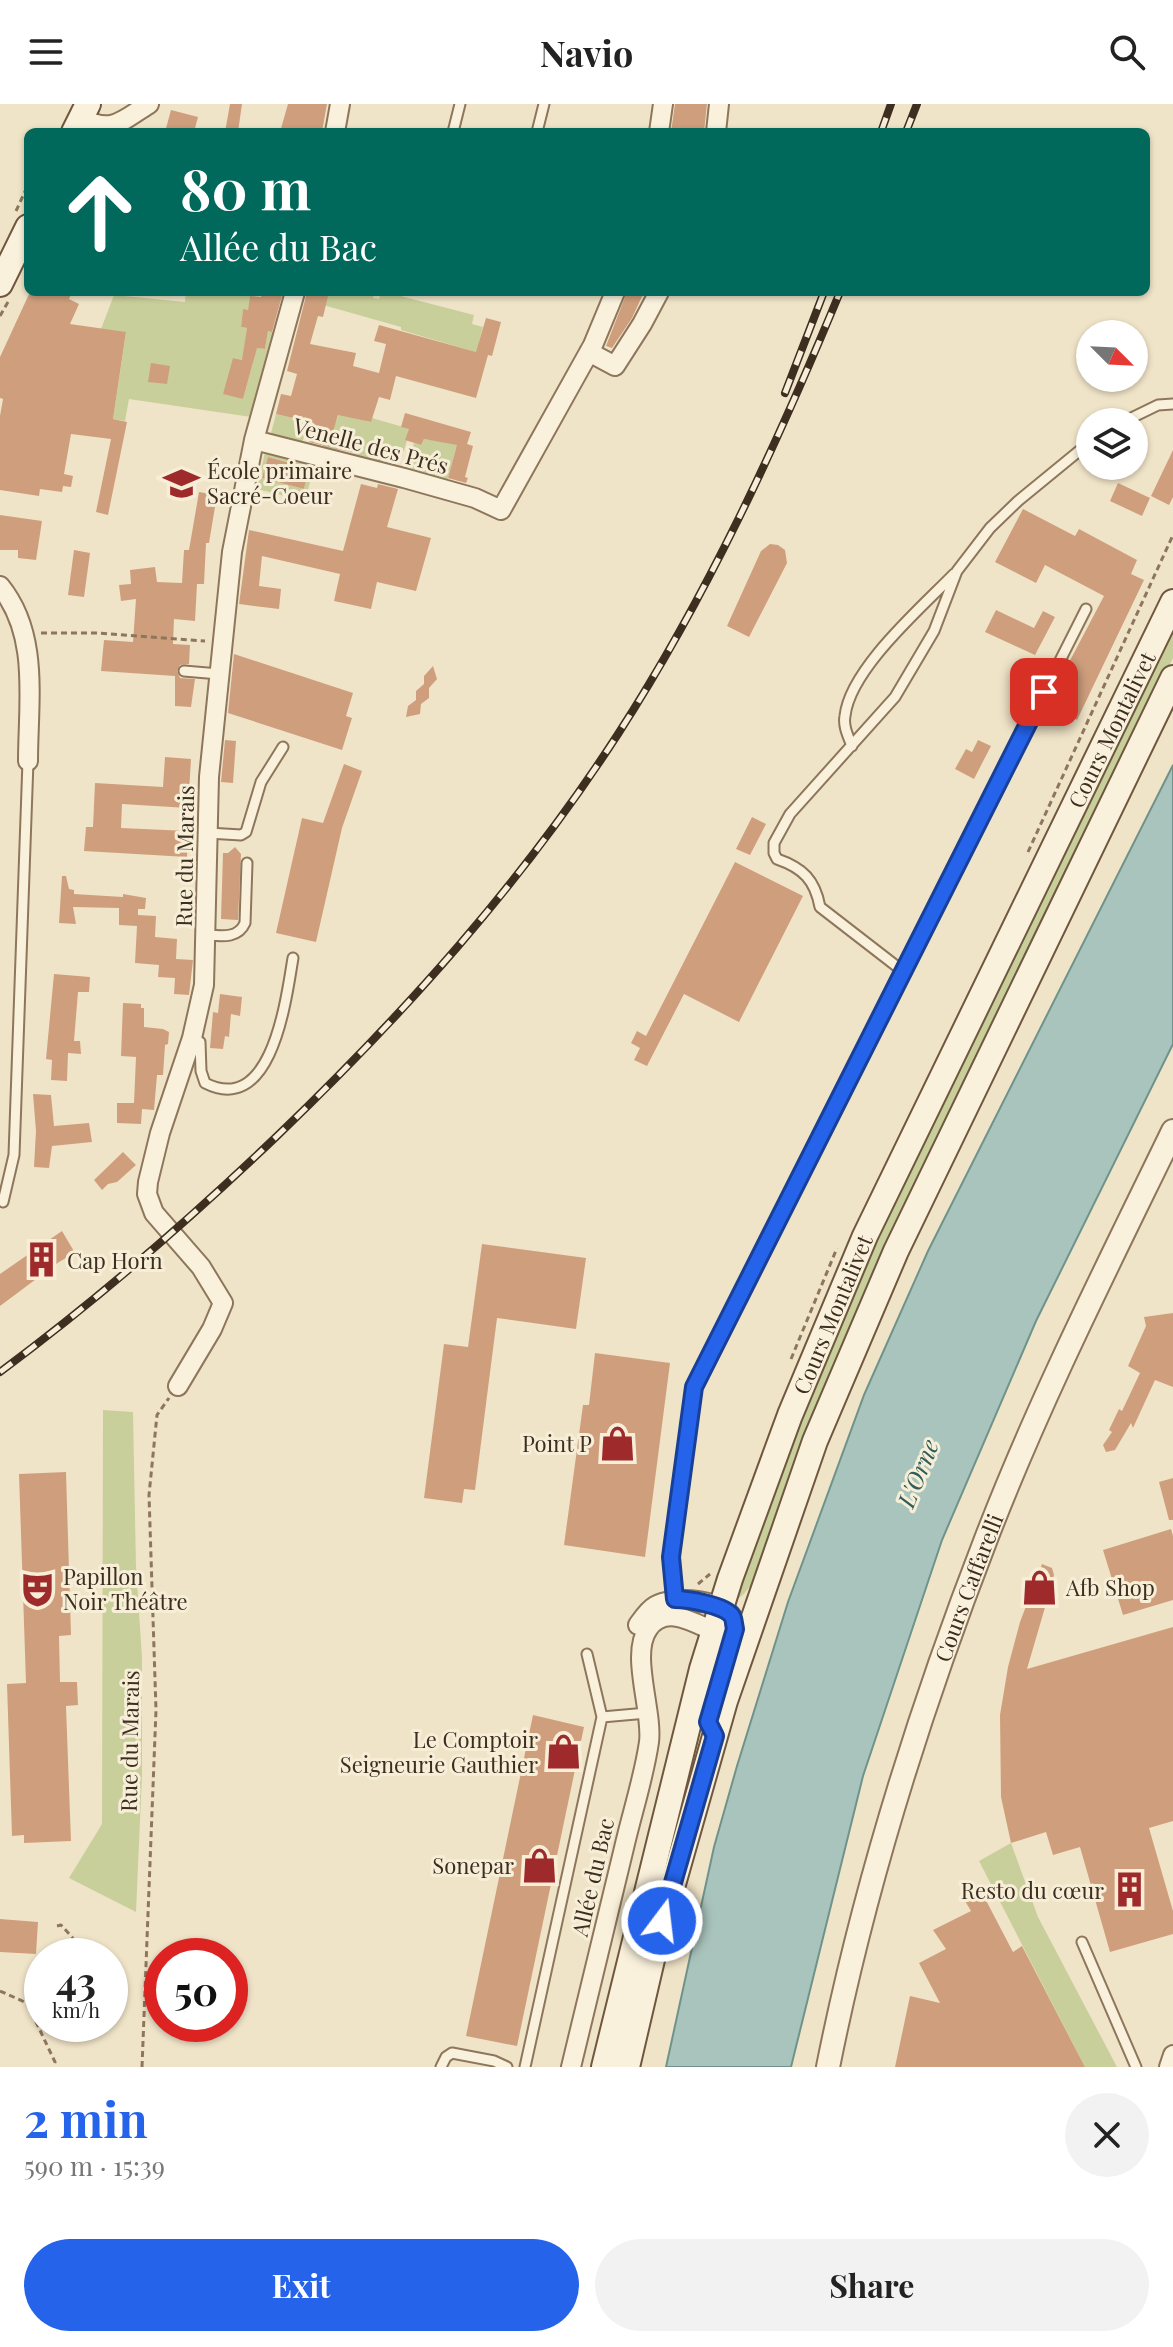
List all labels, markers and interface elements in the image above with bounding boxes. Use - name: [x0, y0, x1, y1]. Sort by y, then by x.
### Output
- text: Navio: [540, 28, 633, 76]
- icon: menu: [24, 30, 68, 74]
- icon: search: [1105, 30, 1149, 74]
- text: 80 m: [180, 150, 311, 225]
- icon: ahead: [48, 160, 152, 264]
- text: Allée du Bac: [180, 222, 377, 270]
- north arrow: [1076, 320, 1148, 392]
- map controls: [1076, 320, 1148, 480]
- button: layers: [1076, 408, 1148, 480]
- street label: Venelle des Prés: [289, 410, 452, 480]
- place label: École primaire Sacré-Coeur: [207, 455, 352, 510]
- school or university icon: École primaire Sacré-Coeur: [162, 464, 200, 502]
- street label: Cours Montalivet: [1060, 645, 1162, 813]
- pin: [1010, 658, 1078, 726]
- icon: arrive: [1022, 670, 1066, 714]
- street label: Rue du Marais: [168, 785, 200, 927]
- street label: Cours Montalivet: [786, 1229, 879, 1399]
- building icon: Cap Horn: [22, 1241, 60, 1279]
- place label: Cap Horn: [67, 1245, 163, 1275]
- shop icon: Point P: [599, 1424, 637, 1462]
- place label: Point P: [522, 1428, 592, 1458]
- water label: L'Orne: [889, 1434, 945, 1513]
- street label: Cours Caffarelli: [927, 1509, 1010, 1666]
- place label: Papillon Noir Théâtre: [63, 1561, 188, 1616]
- shop icon: Afb Shop: [1021, 1568, 1059, 1606]
- theatre icon: Papillon Noir Théâtre: [18, 1570, 56, 1608]
- place label: Afb Shop: [1065, 1572, 1155, 1602]
- street label: Rue du Marais: [113, 1670, 145, 1812]
- place label: Le Comptoir Seigneurie Gauthier: [340, 1724, 538, 1779]
- shop icon: Le Comptoir Seigneurie Gauthier: [545, 1733, 583, 1771]
- street label: Allée du Bac: [564, 1815, 620, 1940]
- shop icon: Sonepar: [521, 1846, 559, 1884]
- place label: Sonepar: [432, 1850, 514, 1880]
- building icon: Resto du cœur: [1111, 1871, 1149, 1909]
- place label: Resto du cœur: [961, 1875, 1104, 1905]
- position arrow: [620, 1879, 704, 1963]
- speed limit sign: 50: [144, 1938, 248, 2042]
- text: 43: [56, 1953, 96, 2006]
- text: km/h: [52, 1996, 100, 2023]
- text: 2 min: [24, 2086, 148, 2150]
- button: close: [1065, 2093, 1149, 2177]
- text: 590 m · 15:39: [24, 2148, 165, 2183]
- button: Exit: [24, 2239, 579, 2331]
- button: Share: [595, 2239, 1149, 2331]

